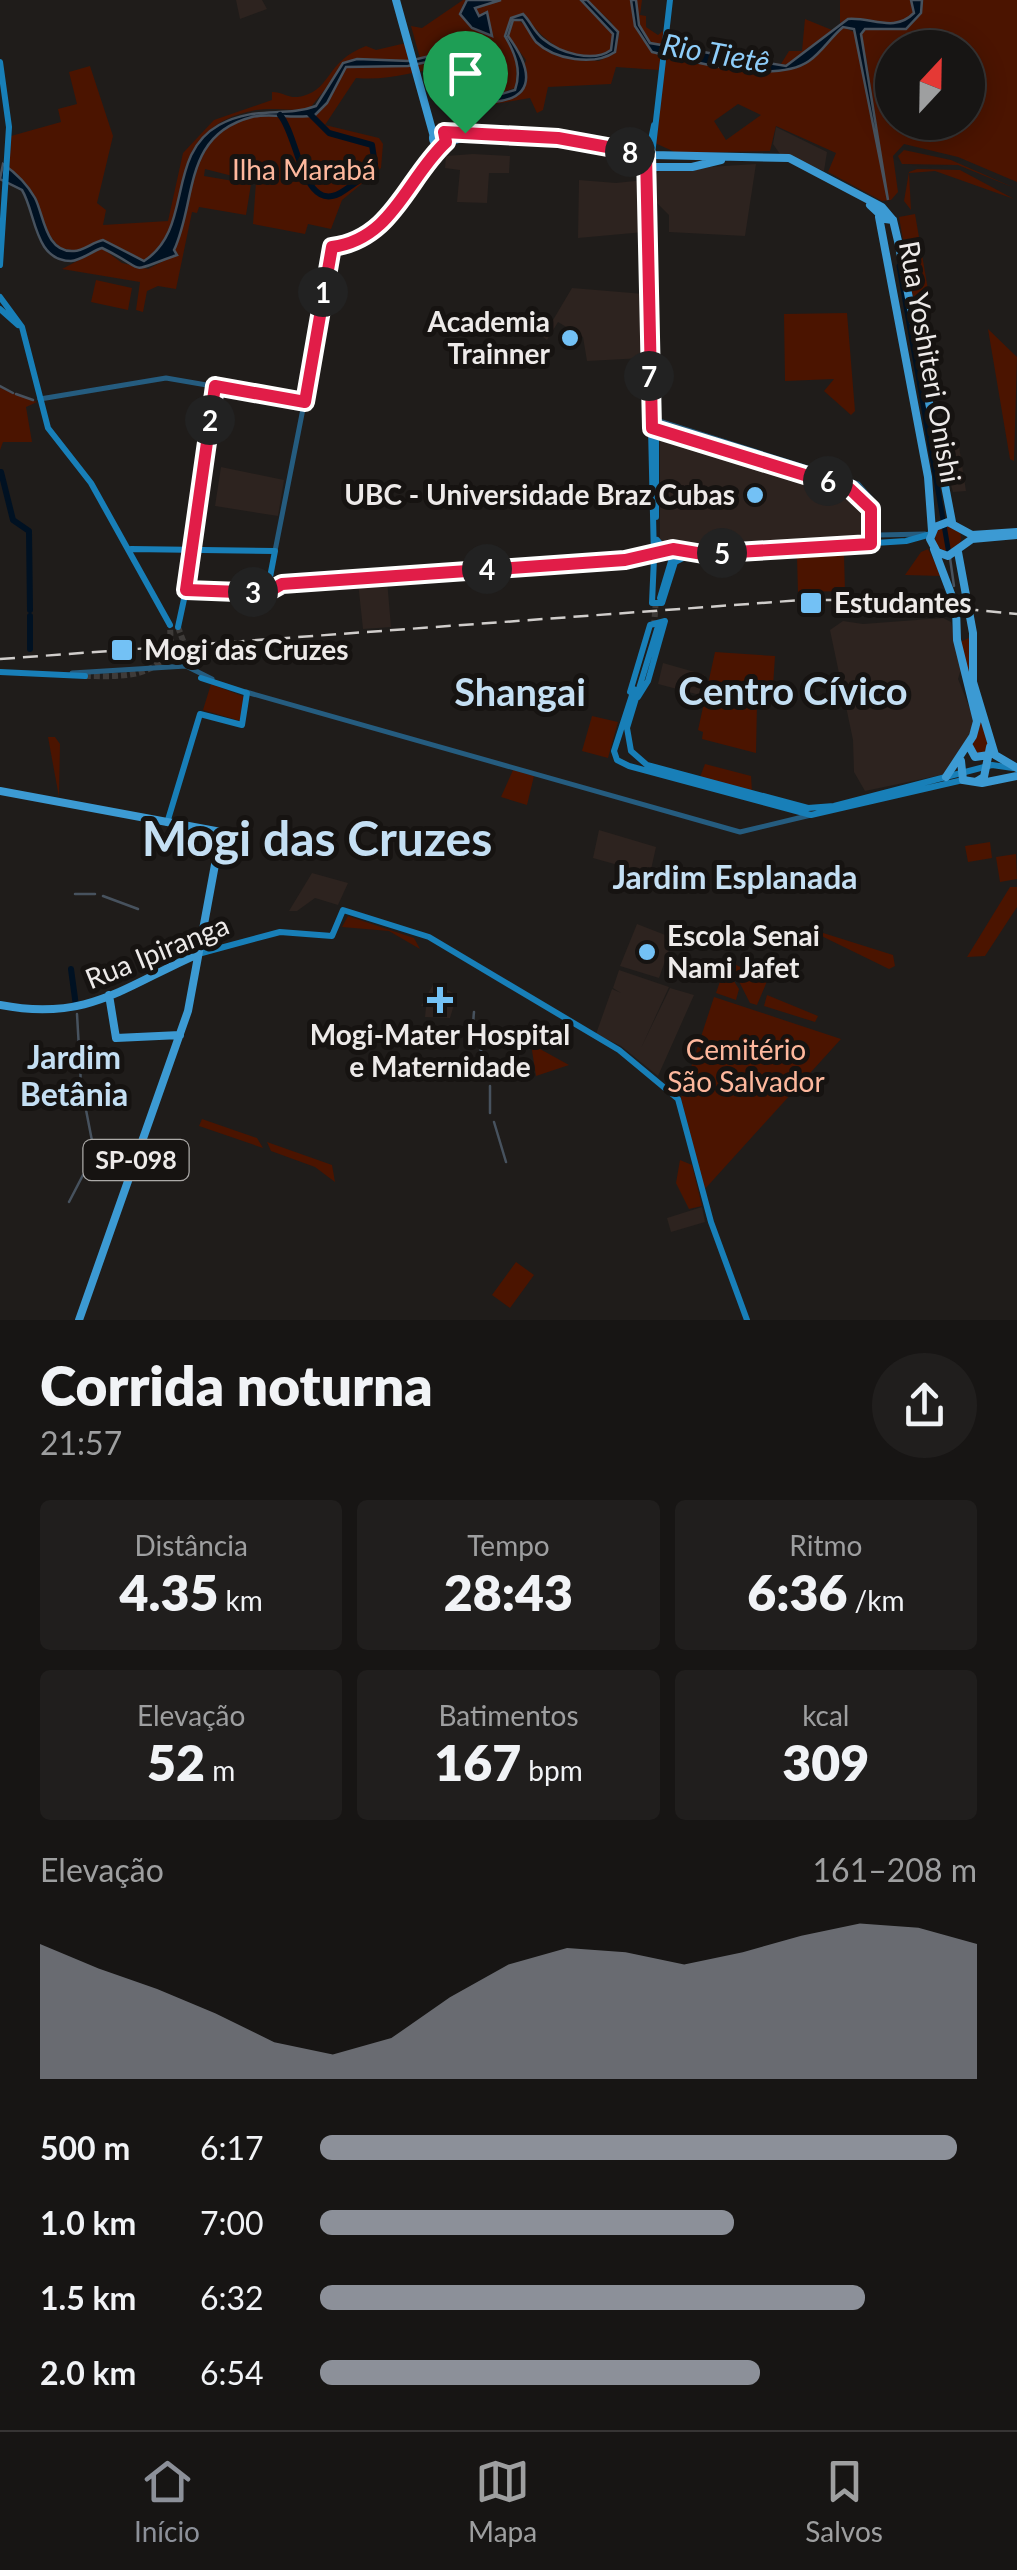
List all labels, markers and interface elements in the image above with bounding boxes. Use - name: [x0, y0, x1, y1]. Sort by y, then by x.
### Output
- water label: Rio Tietê: [660, 25, 773, 79]
- north arrow: [875, 30, 985, 140]
- map controls: [875, 30, 985, 140]
- pin: [423, 31, 508, 134]
- icon: arrive: [438, 46, 493, 101]
- pin: 8: [605, 127, 655, 177]
- text: 8: [622, 135, 638, 169]
- park label: Ilha Marabá: [232, 152, 376, 186]
- street label: Rua Yoshiteri Onishi: [893, 238, 969, 485]
- pin: 1: [298, 267, 348, 317]
- text: 1: [315, 275, 331, 309]
- place label: Academia Trainner: [427, 304, 551, 370]
- marker: Academia Trainner: [559, 327, 581, 349]
- pin: 7: [624, 351, 674, 401]
- text: 7: [641, 359, 657, 393]
- pin: 2: [185, 395, 235, 445]
- text: 2: [202, 403, 218, 437]
- pin: 6: [803, 456, 853, 506]
- text: 6: [820, 464, 836, 498]
- place label: UBC - Universidade Braz Cubas: [344, 477, 735, 511]
- marker: UBC - Universidade Braz Cubas: [744, 484, 766, 506]
- pin: 5: [697, 528, 747, 578]
- text: 5: [714, 536, 730, 570]
- pin: 4: [462, 544, 512, 594]
- text: 4: [479, 552, 495, 586]
- pin: 3: [228, 567, 278, 617]
- text: 3: [245, 575, 261, 609]
- place label: Estudantes: [834, 585, 972, 619]
- marker: Estudantes: [798, 590, 824, 616]
- place label: Mogi das Cruzes: [144, 632, 349, 666]
- marker: Mogi das Cruzes: [109, 637, 135, 663]
- district label: Centro Cívico: [678, 667, 908, 713]
- district label: Shangai: [454, 668, 586, 714]
- district label: Mogi das Cruzes: [142, 809, 492, 866]
- district label: Jardim Esplanada: [612, 857, 858, 896]
- street label: Rua Ipiranga: [80, 907, 233, 995]
- place label: Escola Senai Nami Jafet: [667, 918, 820, 984]
- marker: Escola Senai Nami Jafet: [636, 941, 658, 963]
- marker: Mogi-Mater Hospital e Maternidade: [427, 987, 453, 1013]
- place label: Mogi-Mater Hospital e Maternidade: [310, 1017, 570, 1083]
- park label: Cemitério São Salvador: [667, 1032, 825, 1098]
- district label: Jardim Betânia: [20, 1037, 128, 1113]
- road number: SP-098: [84, 1140, 188, 1180]
- text: Corrida noturna: [40, 1352, 433, 1418]
- button: share: [872, 1353, 977, 1458]
- text: 21:57: [40, 1423, 122, 1462]
- text: Distância: [134, 1528, 248, 1562]
- text: Tempo: [467, 1528, 550, 1562]
- text: Ritmo: [789, 1528, 862, 1562]
- text: 4.35: [119, 1562, 218, 1622]
- text: 28:43: [444, 1562, 573, 1622]
- text: 6:36: [747, 1562, 847, 1622]
- text: km: [218, 1583, 263, 1617]
- text: /km: [847, 1583, 905, 1617]
- text: Elevação: [137, 1698, 245, 1732]
- text: Batimentos: [438, 1698, 579, 1732]
- text: kcal: [802, 1698, 849, 1732]
- text: 52: [147, 1732, 205, 1792]
- text: 167: [434, 1732, 521, 1792]
- text: 309: [782, 1732, 869, 1792]
- text: m: [205, 1753, 235, 1787]
- text: bpm: [521, 1753, 583, 1787]
- text: Elevação: [40, 1850, 164, 1889]
- text: 161–208 m: [813, 1850, 977, 1889]
- text: 500 m: [40, 2128, 130, 2167]
- text: 6:17: [200, 2128, 264, 2167]
- text: 1.0 km: [40, 2203, 136, 2242]
- text: 7:00: [200, 2203, 264, 2242]
- text: 1.5 km: [40, 2278, 136, 2317]
- text: 6:32: [200, 2278, 264, 2317]
- text: 2.0 km: [40, 2353, 136, 2392]
- text: 6:54: [200, 2353, 264, 2392]
- tab: Início: [134, 2454, 200, 2548]
- tab: Mapa: [468, 2454, 537, 2548]
- tab: Salvos: [805, 2454, 883, 2548]

